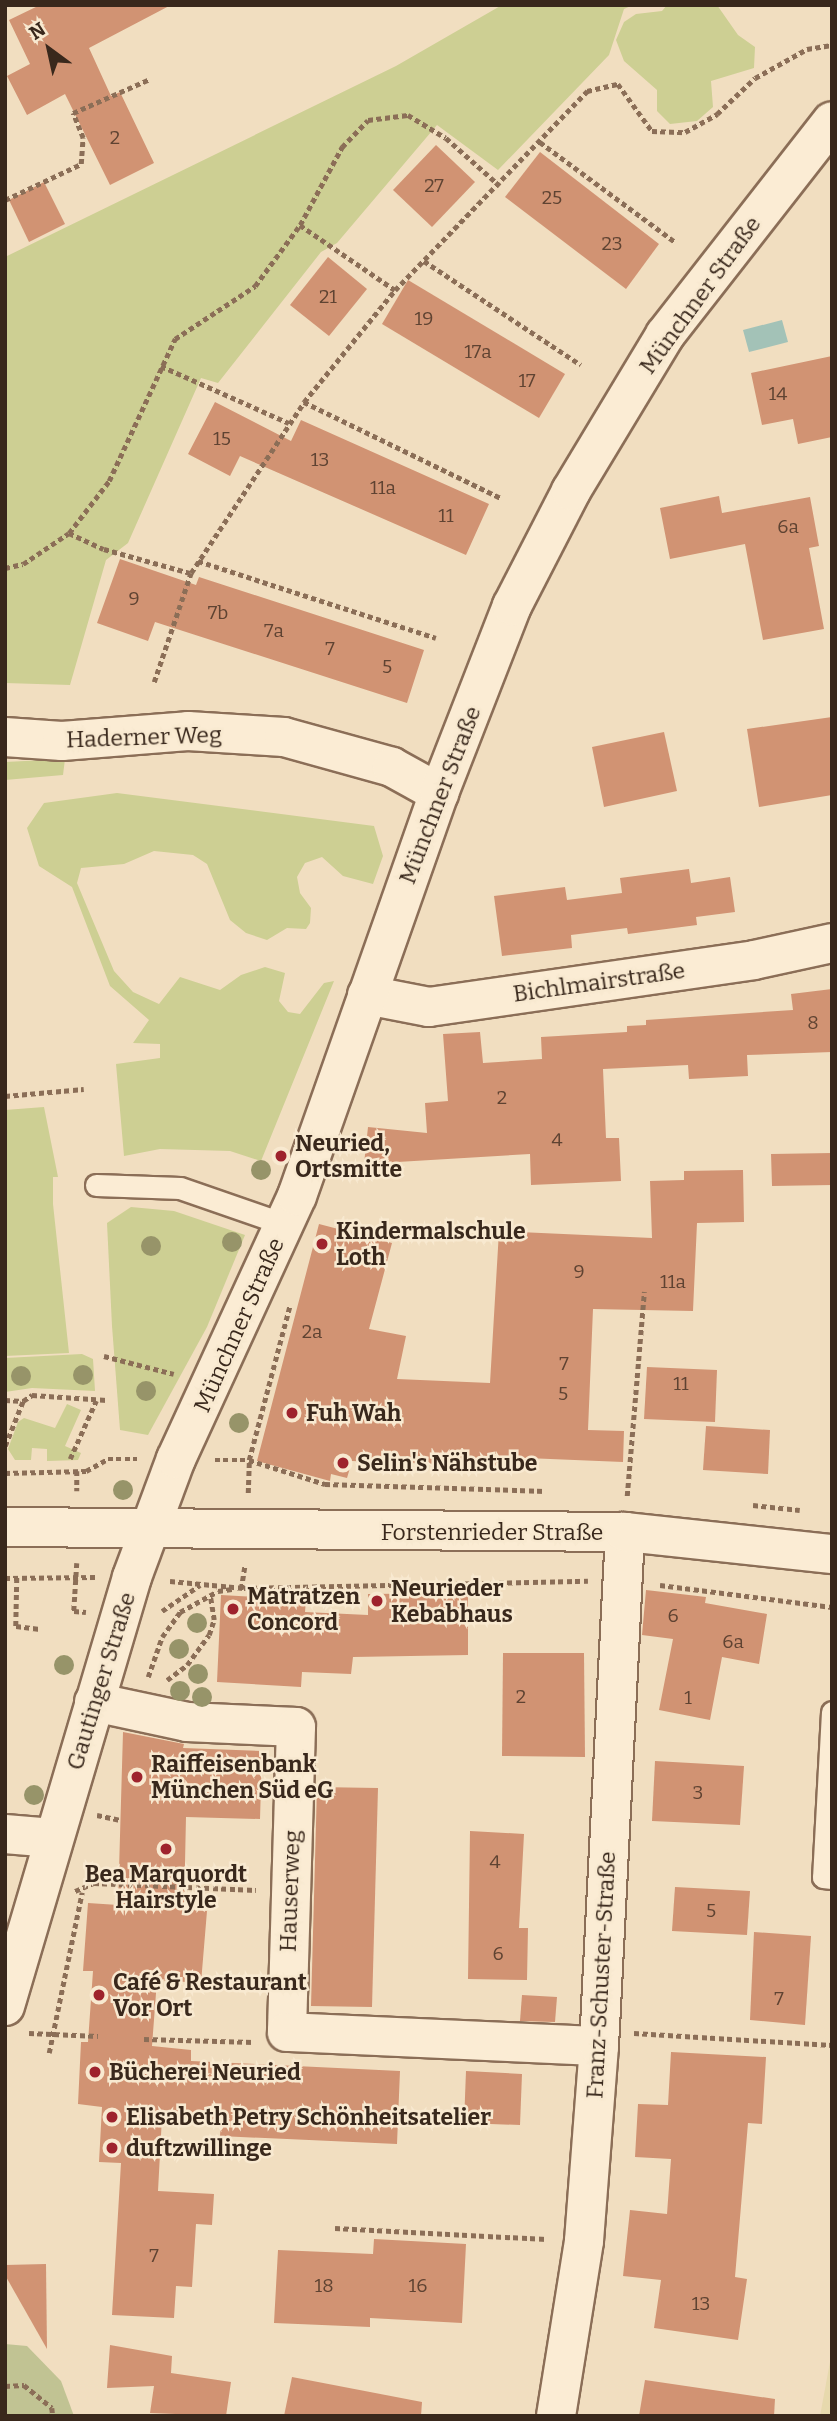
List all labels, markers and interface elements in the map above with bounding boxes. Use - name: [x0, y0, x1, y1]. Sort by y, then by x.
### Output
- north arrow: [14, 14, 84, 84]
- text: N: [25, 17, 50, 45]
- house number: 2: [110, 127, 120, 149]
- house number: 27: [424, 175, 444, 197]
- house number: 25: [542, 187, 562, 209]
- street label: Münchner Straße: [634, 211, 766, 379]
- house number: 23: [601, 233, 623, 255]
- house number: 21: [319, 286, 337, 308]
- house number: 19: [415, 308, 433, 330]
- house number: 17a: [464, 341, 492, 363]
- house number: 17: [518, 370, 536, 392]
- house number: 14: [769, 383, 787, 405]
- house number: 15: [213, 428, 231, 450]
- house number: 13: [311, 449, 329, 471]
- house number: 11a: [370, 477, 396, 499]
- house number: 11: [438, 505, 454, 527]
- house number: 6a: [777, 516, 799, 538]
- house number: 9: [128, 588, 140, 610]
- house number: 7b: [208, 602, 228, 624]
- house number: 7a: [264, 620, 284, 642]
- house number: 7: [325, 638, 335, 660]
- house number: 5: [382, 656, 392, 678]
- street label: Münchner Straße: [393, 702, 487, 888]
- street label: Haderner Weg: [66, 720, 222, 754]
- street label: Bichlmairstraße: [511, 956, 687, 1008]
- house number: 8: [807, 1012, 819, 1034]
- house number: 2: [497, 1087, 507, 1109]
- place label: Neuried, Ortsmitte: [295, 1129, 402, 1183]
- house number: 4: [551, 1129, 563, 1151]
- marker: Neuried, Ortsmitte: [273, 1148, 289, 1164]
- place label: Kindermalschule Loth: [336, 1217, 526, 1271]
- street label: Münchner Straße: [188, 1233, 290, 1417]
- marker: Kindermalschule Loth: [314, 1236, 330, 1252]
- house number: 9: [573, 1261, 585, 1283]
- house number: 11a: [660, 1271, 686, 1293]
- house number: 2a: [302, 1321, 322, 1343]
- house number: 7: [559, 1353, 569, 1375]
- house number: 11: [673, 1373, 689, 1395]
- house number: 5: [558, 1383, 568, 1405]
- place label: Fuh Wah: [306, 1399, 401, 1427]
- marker: Fuh Wah: [284, 1405, 300, 1421]
- place label: Selin's Nähstube: [357, 1449, 537, 1477]
- marker: Selin's Nähstube: [335, 1455, 351, 1471]
- street label: Forstenrieder Straße: [381, 1518, 603, 1546]
- place label: Neurieder Kebabhaus: [391, 1574, 513, 1628]
- place label: Matratzen Concord: [247, 1582, 360, 1636]
- street label: Gautinger Straße: [61, 1589, 141, 1773]
- marker: Neurieder Kebabhaus: [369, 1593, 385, 1609]
- marker: Matratzen Concord: [225, 1601, 241, 1617]
- house number: 6: [667, 1605, 679, 1627]
- house number: 6a: [722, 1631, 744, 1653]
- house number: 2: [516, 1686, 526, 1708]
- house number: 1: [684, 1687, 692, 1709]
- place label: Raiffeisenbank München Süd eG: [151, 1750, 333, 1804]
- marker: Raiffeisenbank München Süd eG: [129, 1769, 145, 1785]
- house number: 3: [693, 1782, 703, 1804]
- street label: Hauserweg: [274, 1830, 306, 1952]
- marker: Bea Marquordt Hairstyle: [158, 1841, 174, 1857]
- house number: 4: [489, 1851, 501, 1873]
- street label: Franz-Schuster-Straße: [581, 1851, 621, 2099]
- place label: Bea Marquordt Hairstyle: [85, 1860, 247, 1914]
- house number: 5: [706, 1900, 716, 1922]
- house number: 6: [492, 1943, 504, 1965]
- place label: Café & Restaurant Vor Ort: [113, 1968, 307, 2022]
- marker: Café & Restaurant Vor Ort: [91, 1987, 107, 2003]
- house number: 7: [774, 1988, 784, 2010]
- place label: Bücherei Neuried: [109, 2058, 301, 2086]
- marker: Bücherei Neuried: [87, 2064, 103, 2080]
- place label: Elisabeth Petry Schönheitsatelier: [126, 2103, 491, 2131]
- marker: Elisabeth Petry Schönheitsatelier: [104, 2109, 120, 2125]
- place label: duftzwillinge: [126, 2134, 272, 2162]
- marker: duftzwillinge: [104, 2140, 120, 2156]
- house number: 7: [149, 2245, 159, 2267]
- house number: 18: [314, 2275, 334, 2297]
- house number: 16: [409, 2275, 427, 2297]
- house number: 13: [692, 2293, 710, 2315]

